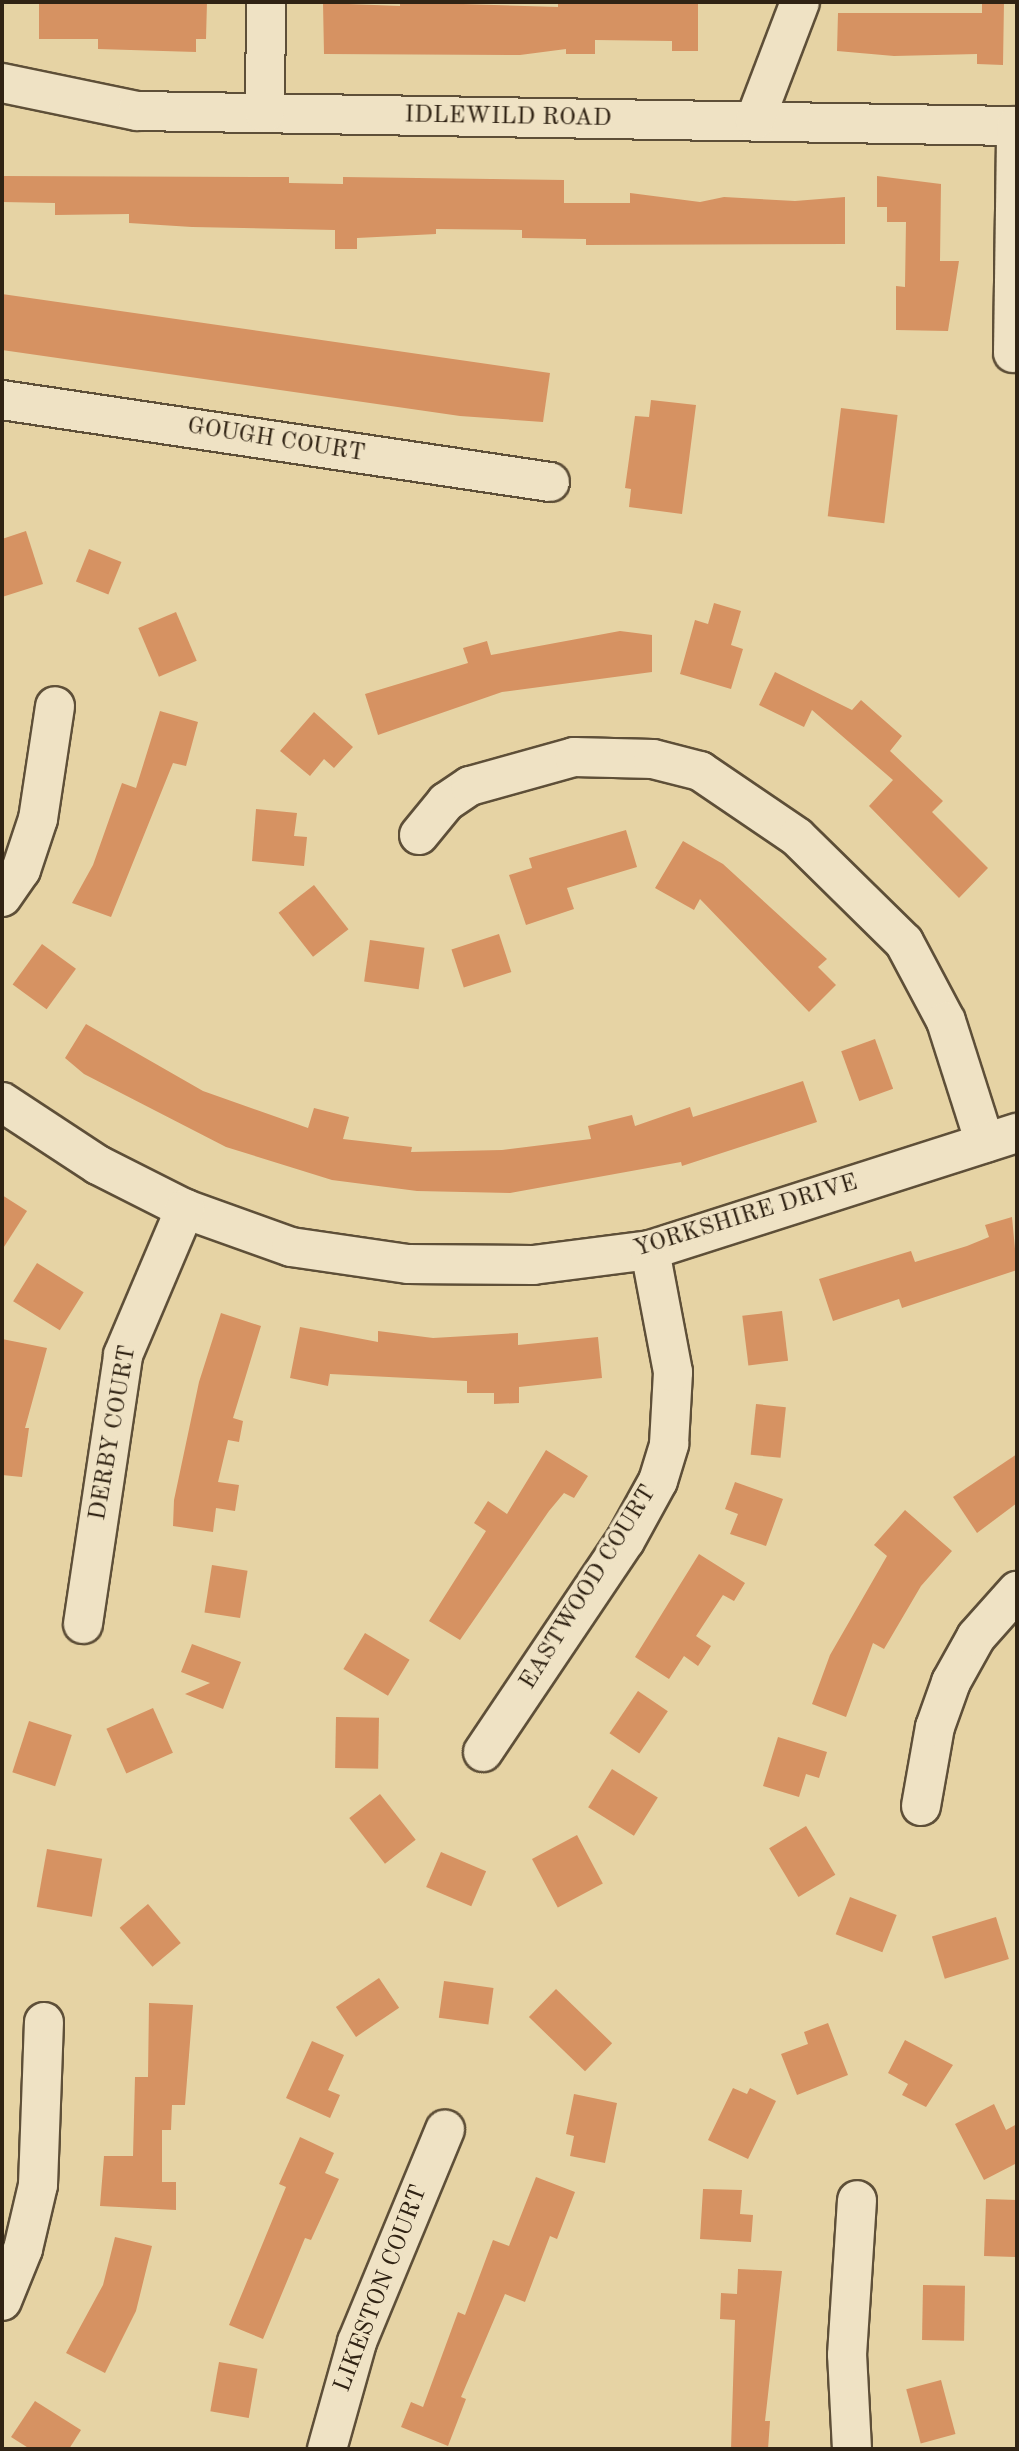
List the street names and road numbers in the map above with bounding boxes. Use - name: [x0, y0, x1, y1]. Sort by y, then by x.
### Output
- street label: IDLEWILD ROAD: [404, 102, 612, 134]
- street label: GOUGH COURT: [185, 413, 367, 469]
- street label: YORKSHIRE DRIVE: [631, 1169, 861, 1265]
- street label: DERBY COURT: [84, 1343, 144, 1523]
- street label: EASTWOOD COURT: [514, 1481, 664, 1695]
- street label: LIKESTON COURT: [329, 2181, 435, 2397]

